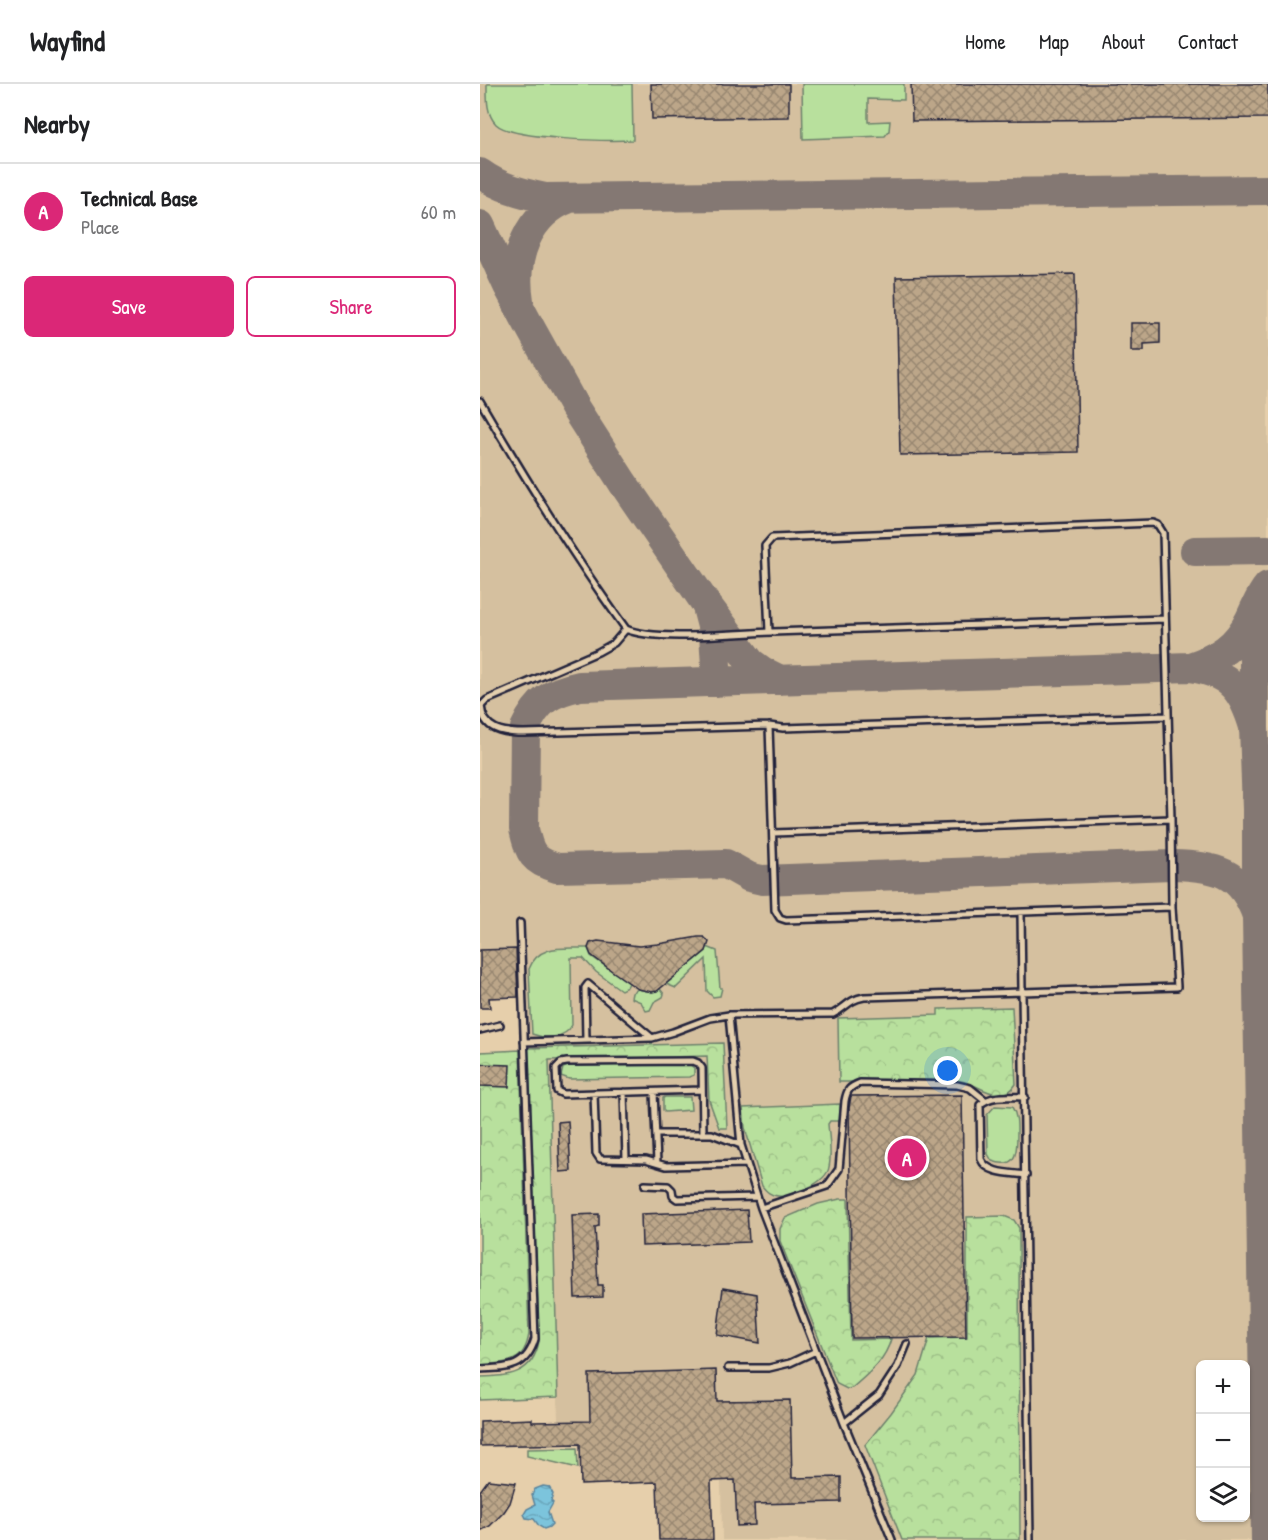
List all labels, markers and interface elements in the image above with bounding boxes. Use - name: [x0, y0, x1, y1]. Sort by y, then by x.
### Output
- text: Wayfind: [30, 22, 105, 60]
- text: Home: [965, 27, 1006, 56]
- text: Map: [1039, 27, 1069, 56]
- text: About: [1102, 27, 1145, 56]
- text: Contact: [1178, 27, 1238, 56]
- text: Nearby: [24, 106, 90, 141]
- text: Technical Base: [81, 183, 198, 213]
- text: A: [39, 198, 48, 225]
- text: 60 m: [421, 198, 456, 225]
- text: Place: [81, 213, 120, 240]
- button: Save: [24, 276, 234, 337]
- button: Share: [246, 276, 456, 337]
- your location: [933, 1056, 962, 1085]
- pin: A: [888, 1136, 926, 1180]
- map controls: [1196, 1360, 1250, 1522]
- button: +: [1196, 1360, 1250, 1414]
- button: −: [1196, 1414, 1250, 1468]
- button: layers: [1196, 1468, 1250, 1522]

